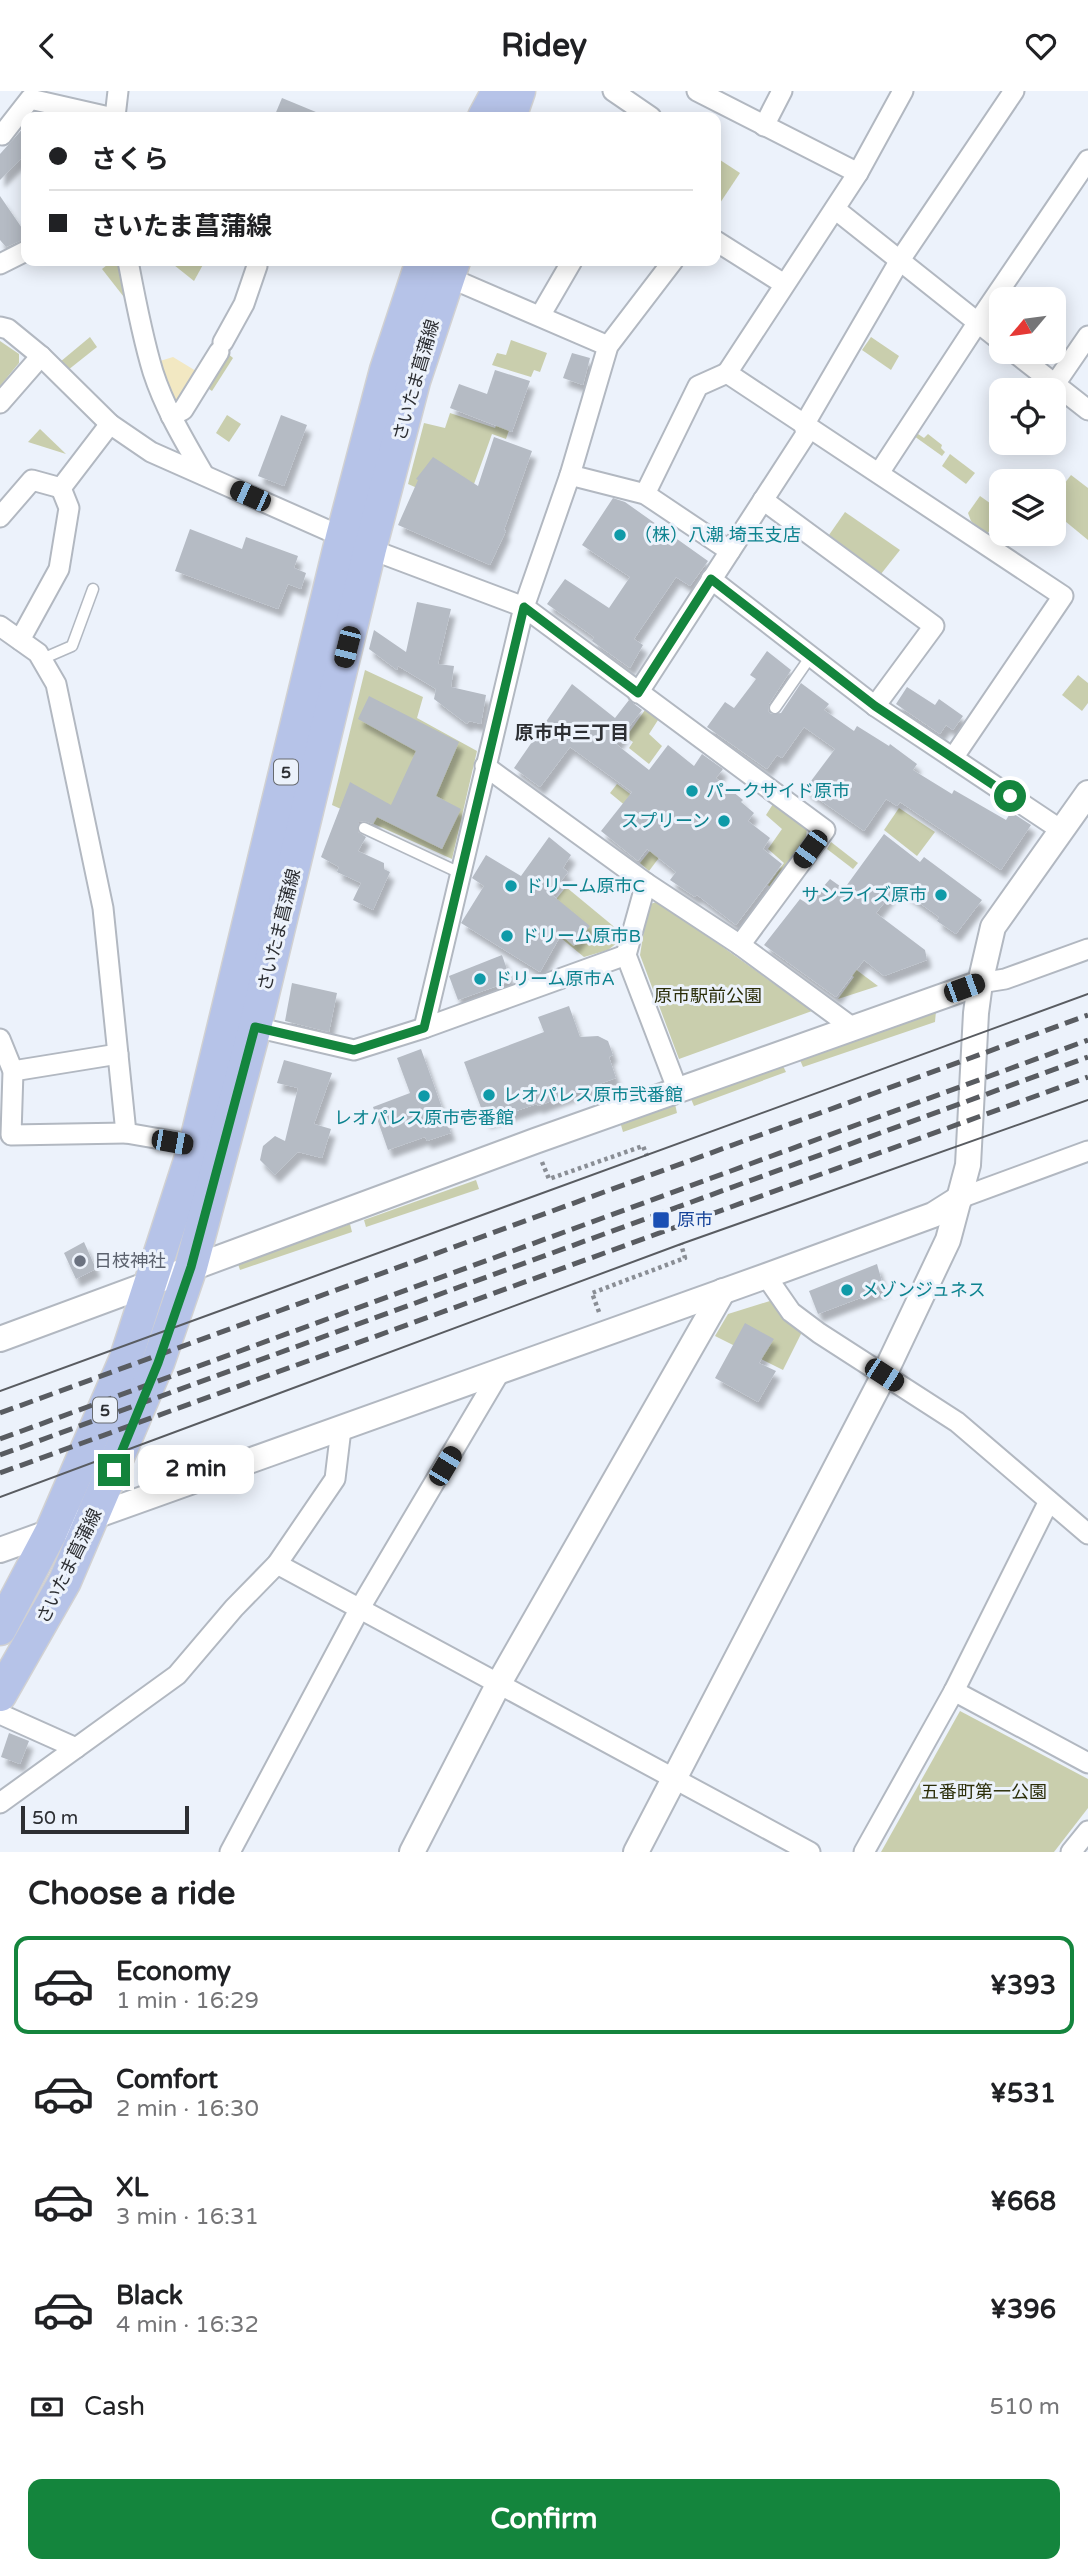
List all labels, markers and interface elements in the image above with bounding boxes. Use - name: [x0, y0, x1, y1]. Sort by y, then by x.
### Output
- icon: back: [28, 27, 66, 65]
- text: Ridey: [501, 27, 587, 65]
- icon: heart: [1022, 27, 1060, 65]
- text: さくら: [91, 144, 169, 175]
- text: さいたま菖蒲線: [91, 211, 272, 242]
- north arrow: [989, 287, 1066, 364]
- map controls: [989, 287, 1066, 546]
- street label: さいたま菖蒲線: [388, 317, 444, 443]
- button: locate: [989, 378, 1066, 455]
- button: layers: [989, 469, 1066, 546]
- car: [227, 478, 274, 514]
- place label: （株）八潮 埼玉支店: [634, 524, 801, 546]
- marker: （株）八潮 埼玉支店: [612, 527, 628, 543]
- car: [332, 624, 363, 670]
- district label: 原市中三丁目: [515, 722, 629, 744]
- road number: 5: [274, 759, 298, 785]
- place label: パークサイド原市: [706, 780, 850, 802]
- route start: [994, 780, 1026, 812]
- marker: パークサイド原市: [684, 783, 700, 799]
- place label: スプリーン: [621, 810, 710, 832]
- marker: スプリーン: [716, 813, 732, 829]
- car: [790, 826, 831, 872]
- street label: さいたま菖蒲線: [253, 866, 305, 994]
- place label: ドリーム原市C: [525, 875, 645, 897]
- marker: ドリーム原市C: [503, 878, 519, 894]
- place label: サンライズ原市: [802, 884, 927, 906]
- marker: サンライズ原市: [933, 887, 949, 903]
- place label: ドリーム原市B: [521, 925, 641, 947]
- marker: ドリーム原市B: [499, 928, 515, 944]
- place label: ドリーム原市A: [494, 968, 615, 990]
- marker: ドリーム原市A: [472, 971, 488, 987]
- car: [941, 971, 988, 1005]
- park label: 原市駅前公園: [654, 985, 762, 1007]
- place label: レオパレス原市弐番館: [503, 1084, 683, 1106]
- marker: レオパレス原市弐番館: [481, 1087, 497, 1103]
- marker: レオパレス原市壱番館: [416, 1088, 432, 1104]
- place label: レオパレス原市壱番館: [334, 1107, 514, 1129]
- car: [150, 1128, 195, 1156]
- place label: 原市: [677, 1209, 713, 1231]
- marker: 原市: [651, 1210, 671, 1230]
- place label: 日枝神社: [94, 1250, 166, 1272]
- marker: 日枝神社: [72, 1253, 88, 1269]
- place label: メゾンジュネス: [861, 1279, 986, 1301]
- marker: メゾンジュネス: [839, 1282, 855, 1298]
- car: [861, 1355, 908, 1395]
- road number: 5: [93, 1397, 117, 1422]
- car: [426, 1443, 465, 1489]
- callout: 2 min: [138, 1445, 254, 1495]
- route end: [98, 1454, 130, 1486]
- text: 2 min: [165, 1455, 227, 1483]
- street label: さいたま菖蒲線: [32, 1505, 106, 1627]
- park label: 五番町第一公園: [921, 1781, 1047, 1803]
- scale bar: [21, 1803, 189, 1835]
- text: 50 m: [32, 1807, 78, 1829]
- text: Choose a ride: [28, 1875, 235, 1913]
- icon: car: [32, 1954, 95, 2017]
- text: Economy: [116, 1956, 231, 1987]
- text: ¥393: [990, 1970, 1056, 2001]
- text: 1 min · 16:29: [116, 1987, 259, 2015]
- icon: car: [32, 2062, 95, 2125]
- text: Comfort: [116, 2064, 218, 2095]
- text: ¥531: [990, 2078, 1056, 2109]
- text: 2 min · 16:30: [116, 2095, 259, 2123]
- icon: car: [32, 2170, 95, 2233]
- text: XL: [116, 2172, 148, 2203]
- text: ¥668: [990, 2186, 1056, 2217]
- text: 3 min · 16:31: [116, 2203, 259, 2231]
- icon: car: [32, 2278, 95, 2341]
- text: Black: [116, 2280, 183, 2311]
- text: ¥396: [990, 2294, 1056, 2325]
- text: 4 min · 16:32: [116, 2311, 259, 2339]
- icon: cash: [28, 2388, 66, 2426]
- text: Cash: [84, 2391, 145, 2422]
- text: 510 m: [990, 2393, 1060, 2421]
- button: Confirm: [28, 2479, 1060, 2559]

